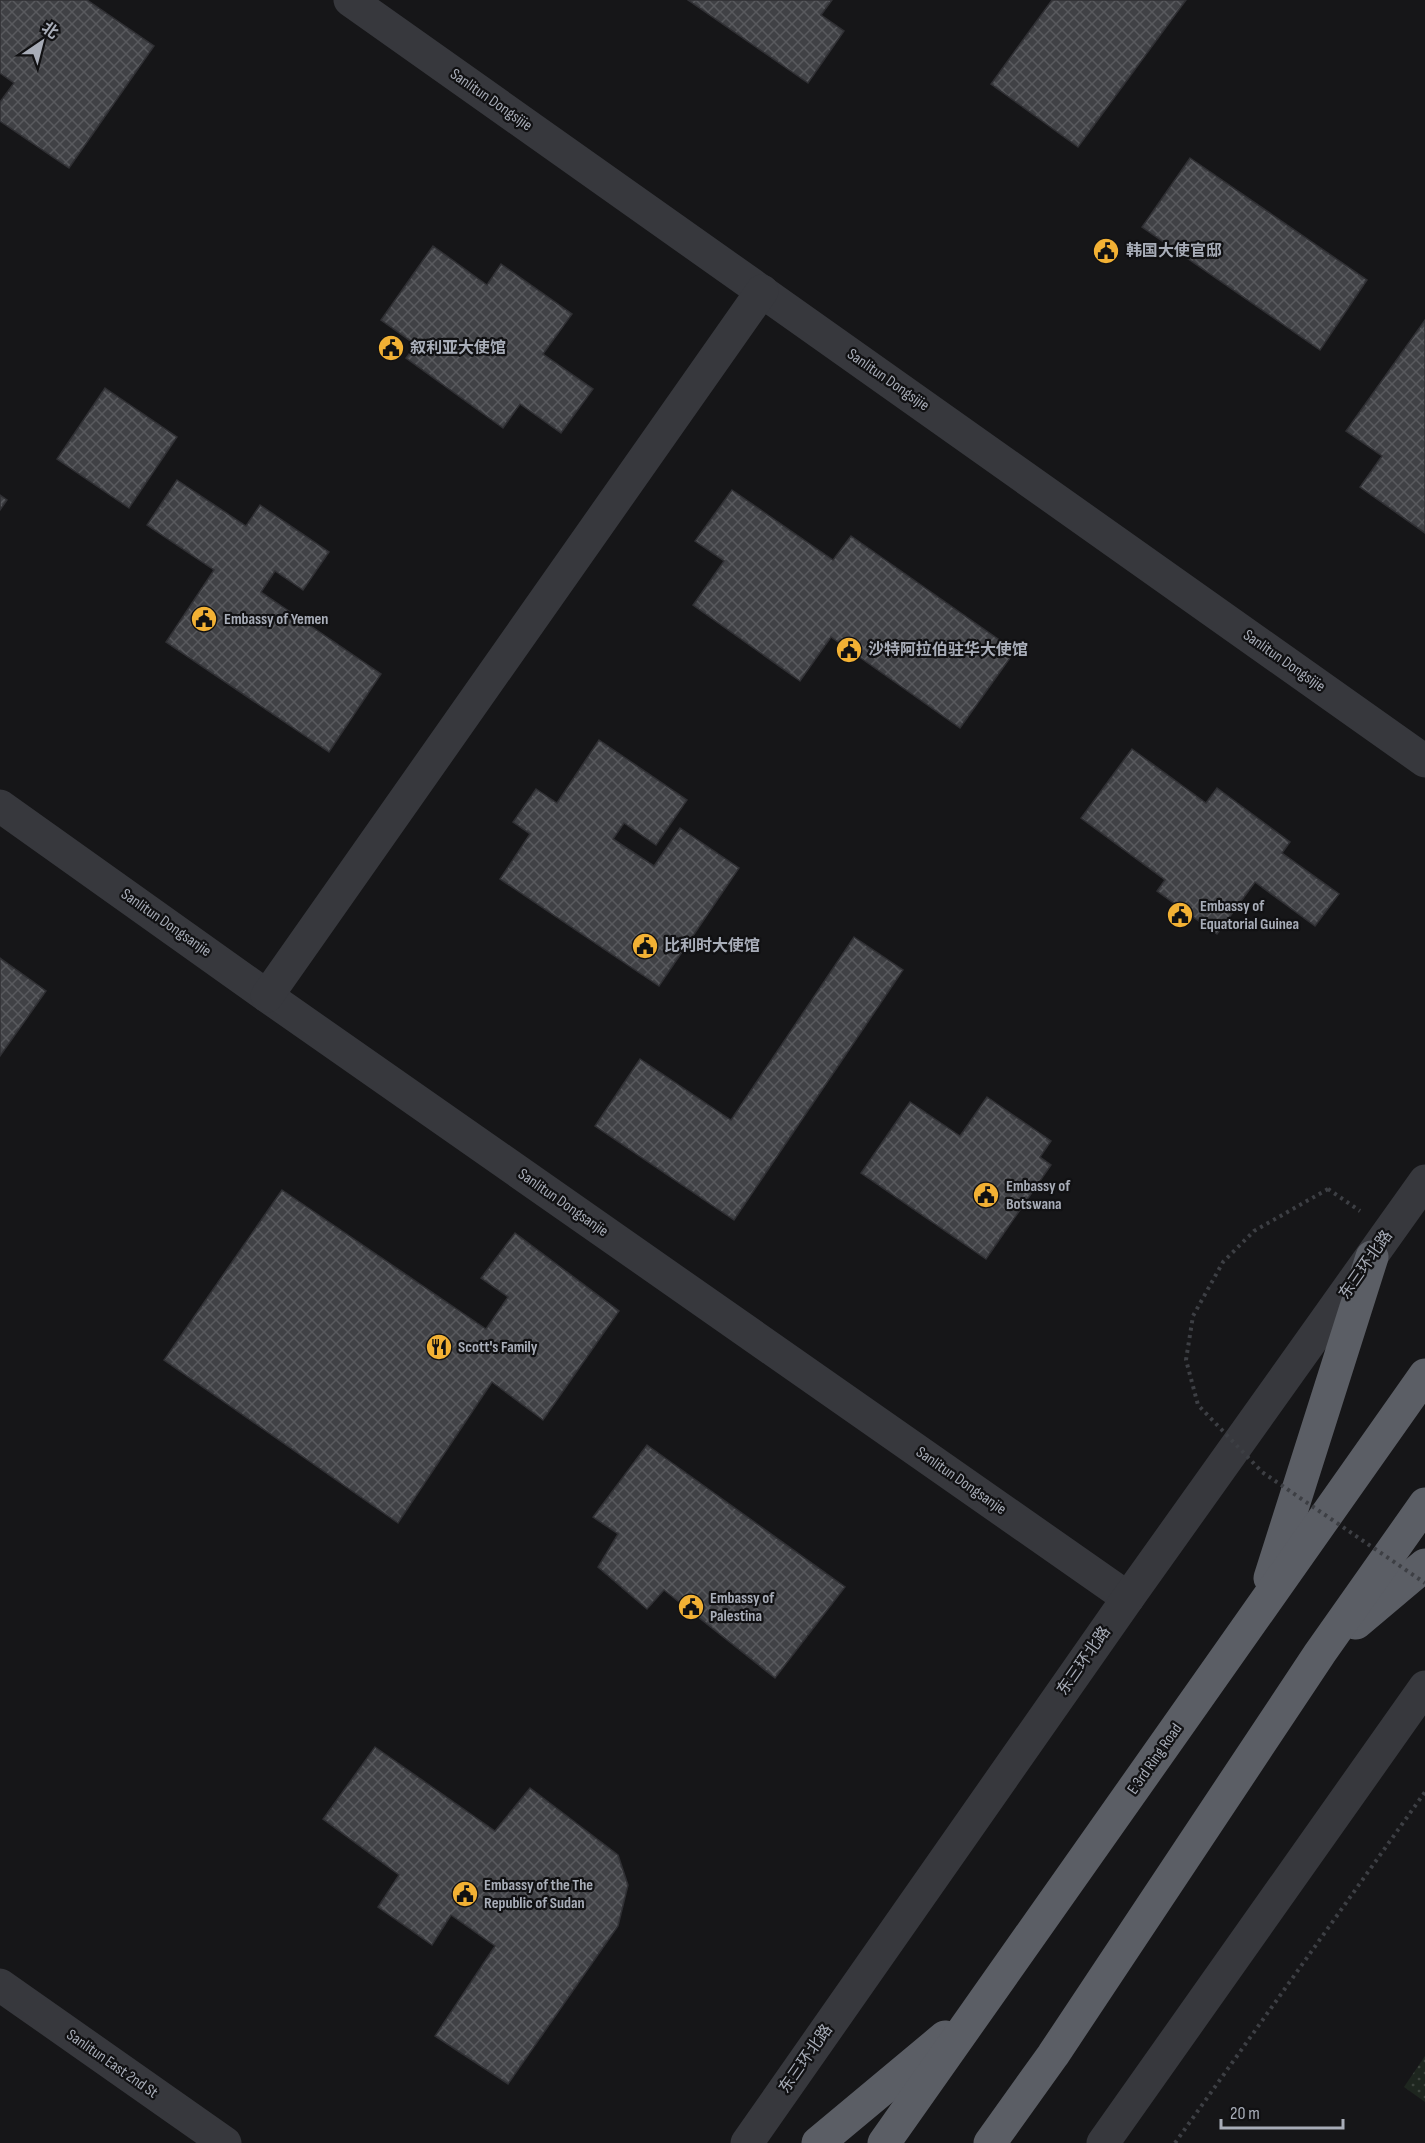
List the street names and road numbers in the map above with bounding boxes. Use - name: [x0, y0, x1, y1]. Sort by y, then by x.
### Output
- street label: Sanlitun Dongsijie: [446, 65, 536, 135]
- street label: Sanlitun Dongsijie: [843, 345, 933, 415]
- street label: Sanlitun Dongsijie: [1239, 626, 1329, 696]
- street label: Sanlitun Dongsanjie: [117, 885, 215, 961]
- street label: Sanlitun Dongsanjie: [514, 1165, 612, 1241]
- street label: 东三环北路: [1335, 1227, 1397, 1303]
- street label: Sanlitun Dongsanjie: [912, 1443, 1010, 1519]
- street label: 东三环北路: [1053, 1623, 1115, 1699]
- street label: E 3rd Ring Road: [1124, 1720, 1186, 1798]
- street label: 东三环北路: [775, 2021, 837, 2097]
- street label: Sanlitun East 2nd St: [63, 2025, 161, 2103]

